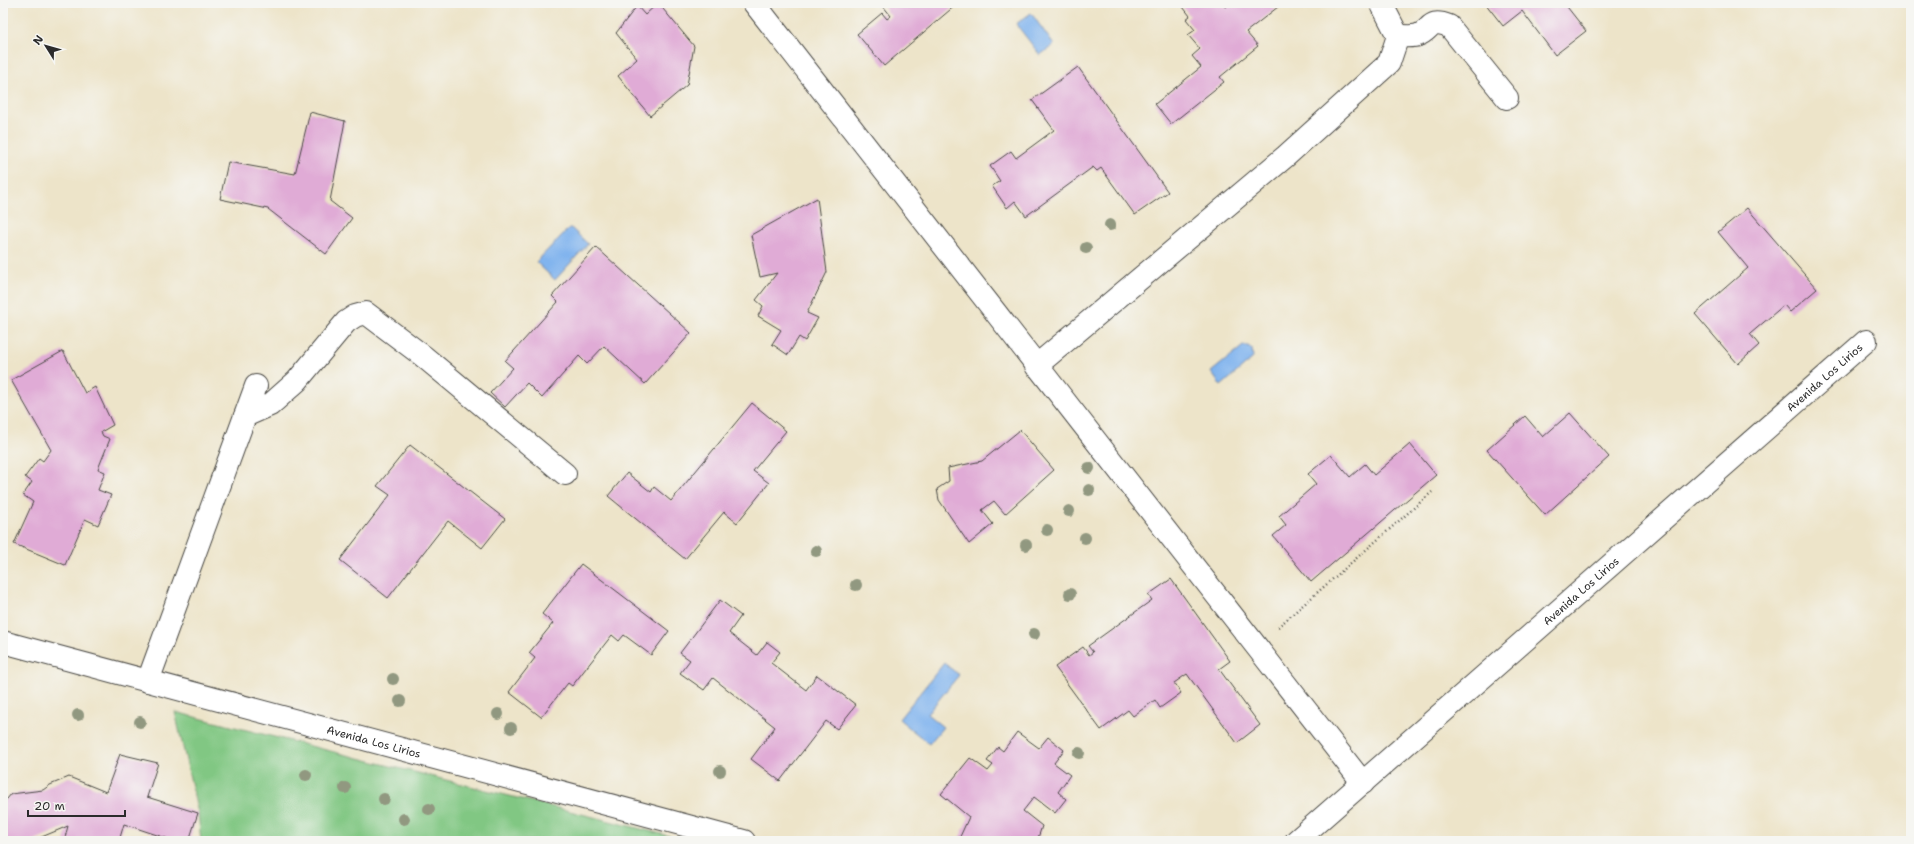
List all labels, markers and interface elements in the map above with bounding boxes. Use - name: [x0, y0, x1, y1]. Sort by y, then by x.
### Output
- north arrow: [26, 26, 66, 66]
- text: N: [30, 32, 47, 48]
- street label: Avenida Los Lirios: [1783, 340, 1866, 415]
- street label: Avenida Los Lirios: [1540, 554, 1623, 629]
- street label: Avenida Los Lirios: [325, 722, 422, 762]
- scale bar: [28, 792, 125, 818]
- text: 20 m: [34, 798, 65, 814]

